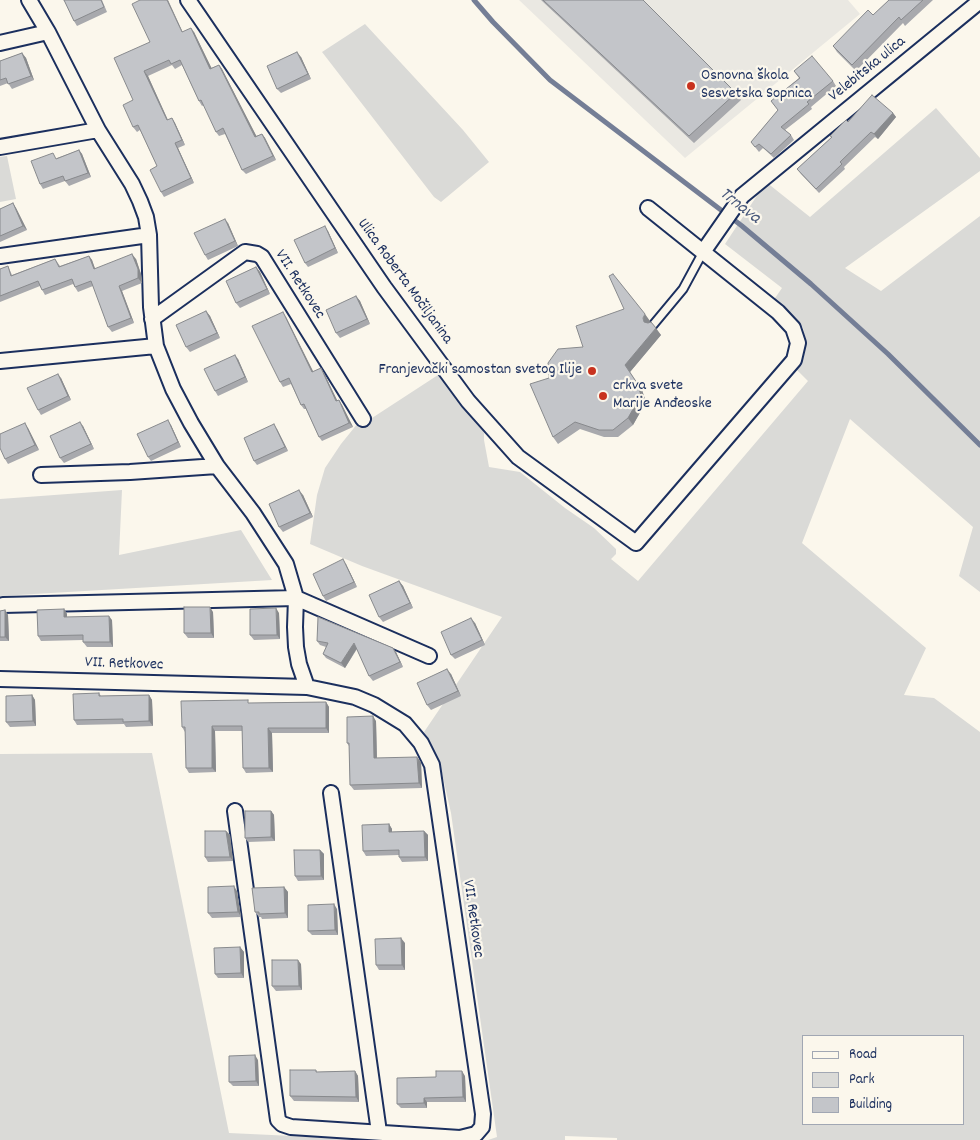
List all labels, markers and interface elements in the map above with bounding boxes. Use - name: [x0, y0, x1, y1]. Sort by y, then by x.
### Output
- street label: Velebitska ulica: [826, 33, 910, 107]
- place label: Osnovna škola Sesvetska Sopnica: [701, 67, 812, 105]
- marker: Osnovna škola Sesvetska Sopnica: [685, 80, 697, 92]
- water label: Trnava: [714, 184, 764, 230]
- street label: Ulica Roberta Močiljanina: [352, 215, 456, 349]
- street label: VII. Retkovec: [270, 247, 328, 323]
- place label: Franjevački samostan svetog Ilije: [378, 361, 582, 381]
- marker: Franjevački samostan svetog Ilije: [586, 365, 598, 377]
- place label: crkva svete Marije Anđeoske: [613, 377, 712, 415]
- marker: crkva svete Marije Anđeoske: [597, 390, 609, 402]
- street label: VII. Retkovec: [84, 654, 164, 676]
- street label: VII. Retkovec: [457, 879, 487, 959]
- legend: [802, 1035, 965, 1125]
- text: Road: [849, 1044, 877, 1066]
- text: Park: [849, 1069, 875, 1091]
- text: Building: [849, 1094, 892, 1116]

